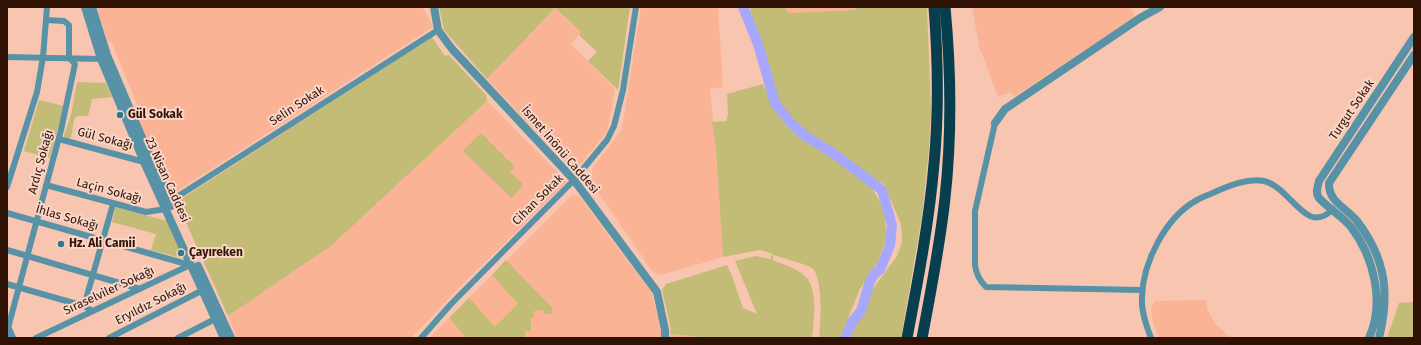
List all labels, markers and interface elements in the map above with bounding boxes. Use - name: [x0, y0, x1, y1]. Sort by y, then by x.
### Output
- street label: Turgut Sokak: [1326, 77, 1378, 143]
- street label: Selin Sokak: [267, 83, 327, 129]
- street label: İsmet İnönü Caddesi: [518, 103, 602, 197]
- place label: Gül Sokak: [128, 108, 183, 122]
- marker: Gül Sokak: [115, 110, 125, 120]
- street label: Gül Sokağı: [76, 125, 134, 153]
- street label: Ardıç Sokağı: [25, 128, 57, 196]
- street label: 23 Nisan Caddesi: [142, 135, 192, 225]
- street label: Cihan Sokak: [510, 172, 566, 228]
- street label: Laçin Sokağı: [75, 175, 143, 207]
- street label: İhlas Sokağı: [34, 202, 100, 234]
- place label: Hz. Ali Camii: [69, 237, 135, 251]
- marker: Hz. Ali Camii: [56, 239, 66, 249]
- place label: Çayıreken: [189, 246, 243, 260]
- marker: Çayıreken: [176, 248, 186, 258]
- street label: Sıraselviler Sokağı: [61, 264, 157, 318]
- street label: Eryıldız Sokağı: [113, 280, 189, 328]

